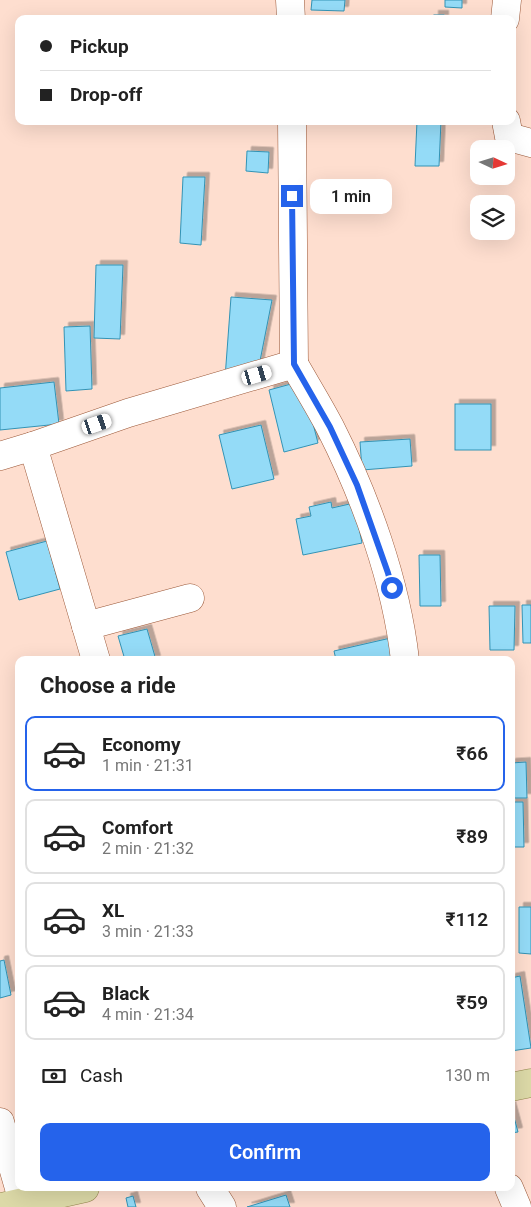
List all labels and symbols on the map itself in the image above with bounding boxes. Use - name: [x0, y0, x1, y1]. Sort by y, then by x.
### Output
- north arrow: [470, 140, 515, 185]
- callout: 1 min: [310, 178, 392, 214]
- route end: [281, 185, 303, 207]
- car: [240, 364, 273, 386]
- car: [80, 412, 113, 436]
- route start: [381, 577, 403, 599]

